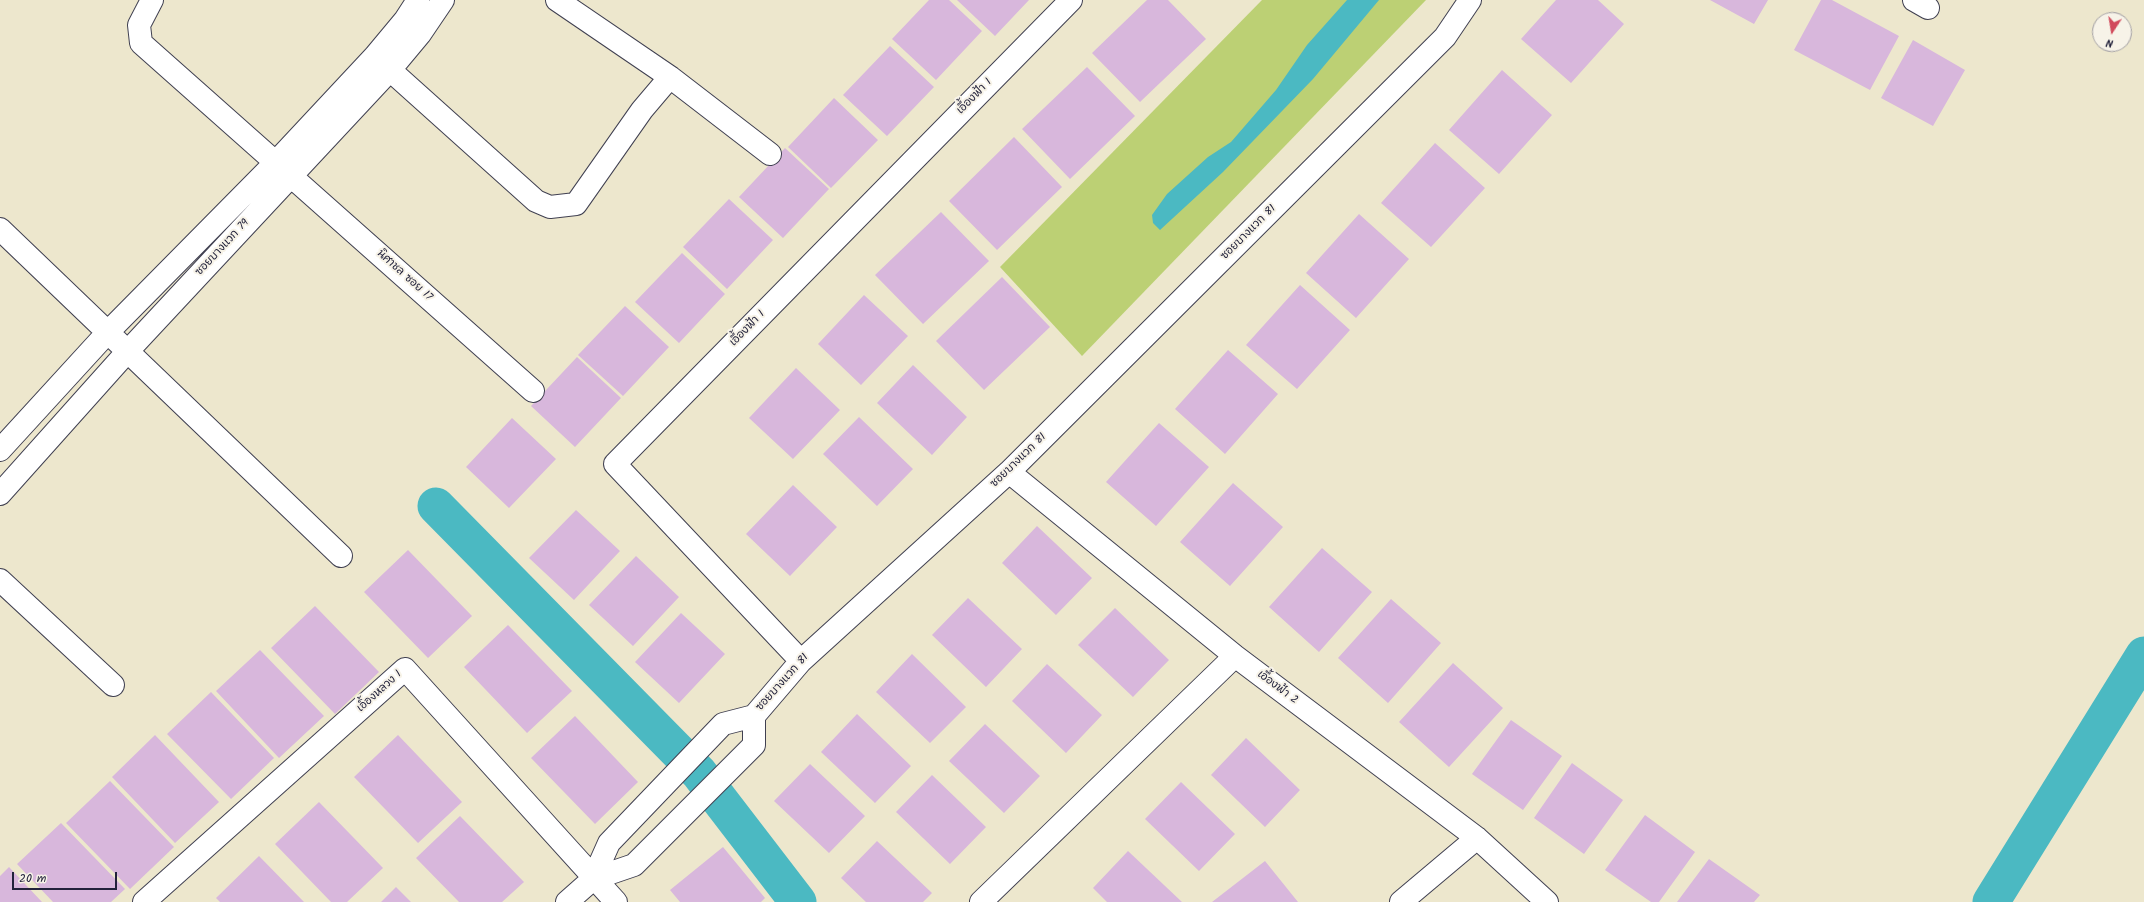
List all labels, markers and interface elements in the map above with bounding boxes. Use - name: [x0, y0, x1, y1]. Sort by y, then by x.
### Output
- north arrow: [2092, 12, 2132, 52]
- text: N: [2104, 33, 2115, 52]
- street label: เอื้องฟ้า 1: [955, 76, 995, 118]
- street label: ซอยบางแวก 81: [1219, 203, 1279, 263]
- street label: ซอยบางแวก 79: [193, 217, 253, 279]
- street label: นิศาชล ซอย 17: [374, 248, 434, 304]
- street label: เอื้องฟ้า 1: [728, 308, 768, 350]
- street label: ซอยบางแวก 81: [988, 431, 1050, 491]
- street label: ซอยบางแวก 81: [754, 652, 812, 714]
- street label: เอิ้องหลวง 1: [355, 668, 405, 716]
- street label: เอื้องฟ้า 2: [1254, 668, 1300, 708]
- scale bar: [14, 864, 119, 890]
- text: 20 m: [19, 869, 46, 888]

